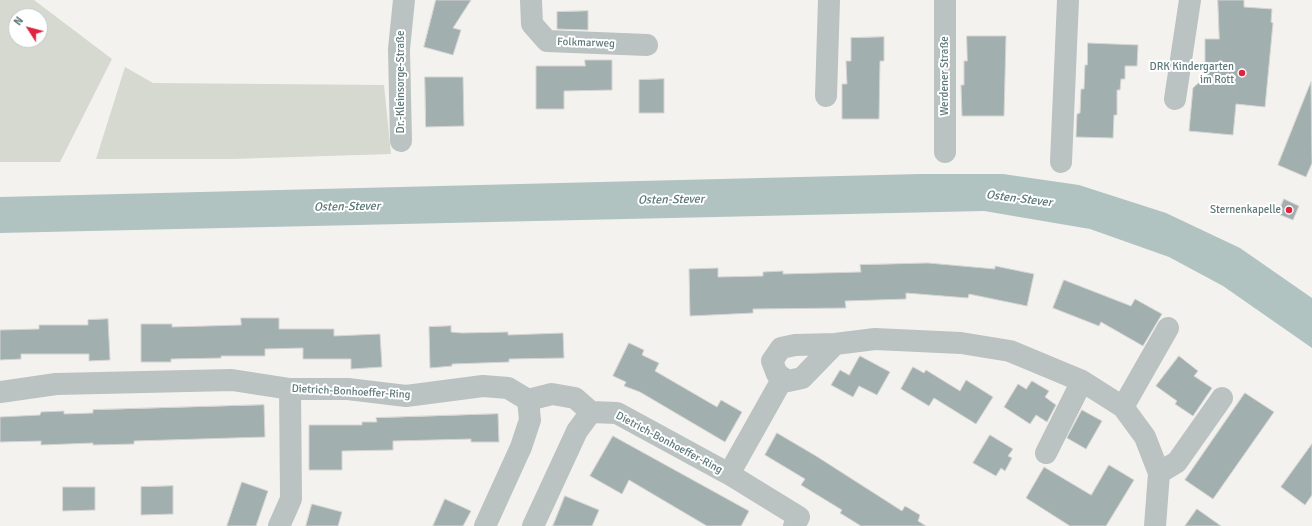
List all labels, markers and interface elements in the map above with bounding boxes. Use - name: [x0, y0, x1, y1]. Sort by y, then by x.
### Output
- north arrow: [8, 8, 48, 48]
- text: N: [11, 14, 26, 28]
- street label: Dr.-Kleinsorge-Straße: [394, 31, 408, 133]
- street label: Folkmarweg: [557, 35, 615, 51]
- street label: Werdener Straße: [938, 36, 952, 116]
- place label: DRK Kindergarten im Rott: [1150, 60, 1234, 86]
- marker: DRK Kindergarten im Rott: [1237, 68, 1247, 78]
- water label: Osten-Stever: [985, 188, 1053, 210]
- water label: Osten-Stever: [638, 192, 704, 208]
- water label: Osten-Stever: [314, 199, 380, 215]
- place label: Sternenkapelle: [1210, 203, 1281, 217]
- marker: Sternenkapelle: [1284, 205, 1294, 215]
- street label: Dietrich-Bonhoeffer-Ring: [291, 382, 411, 402]
- street label: Dietrich-Bonhoeffer-Ring: [613, 409, 725, 477]

